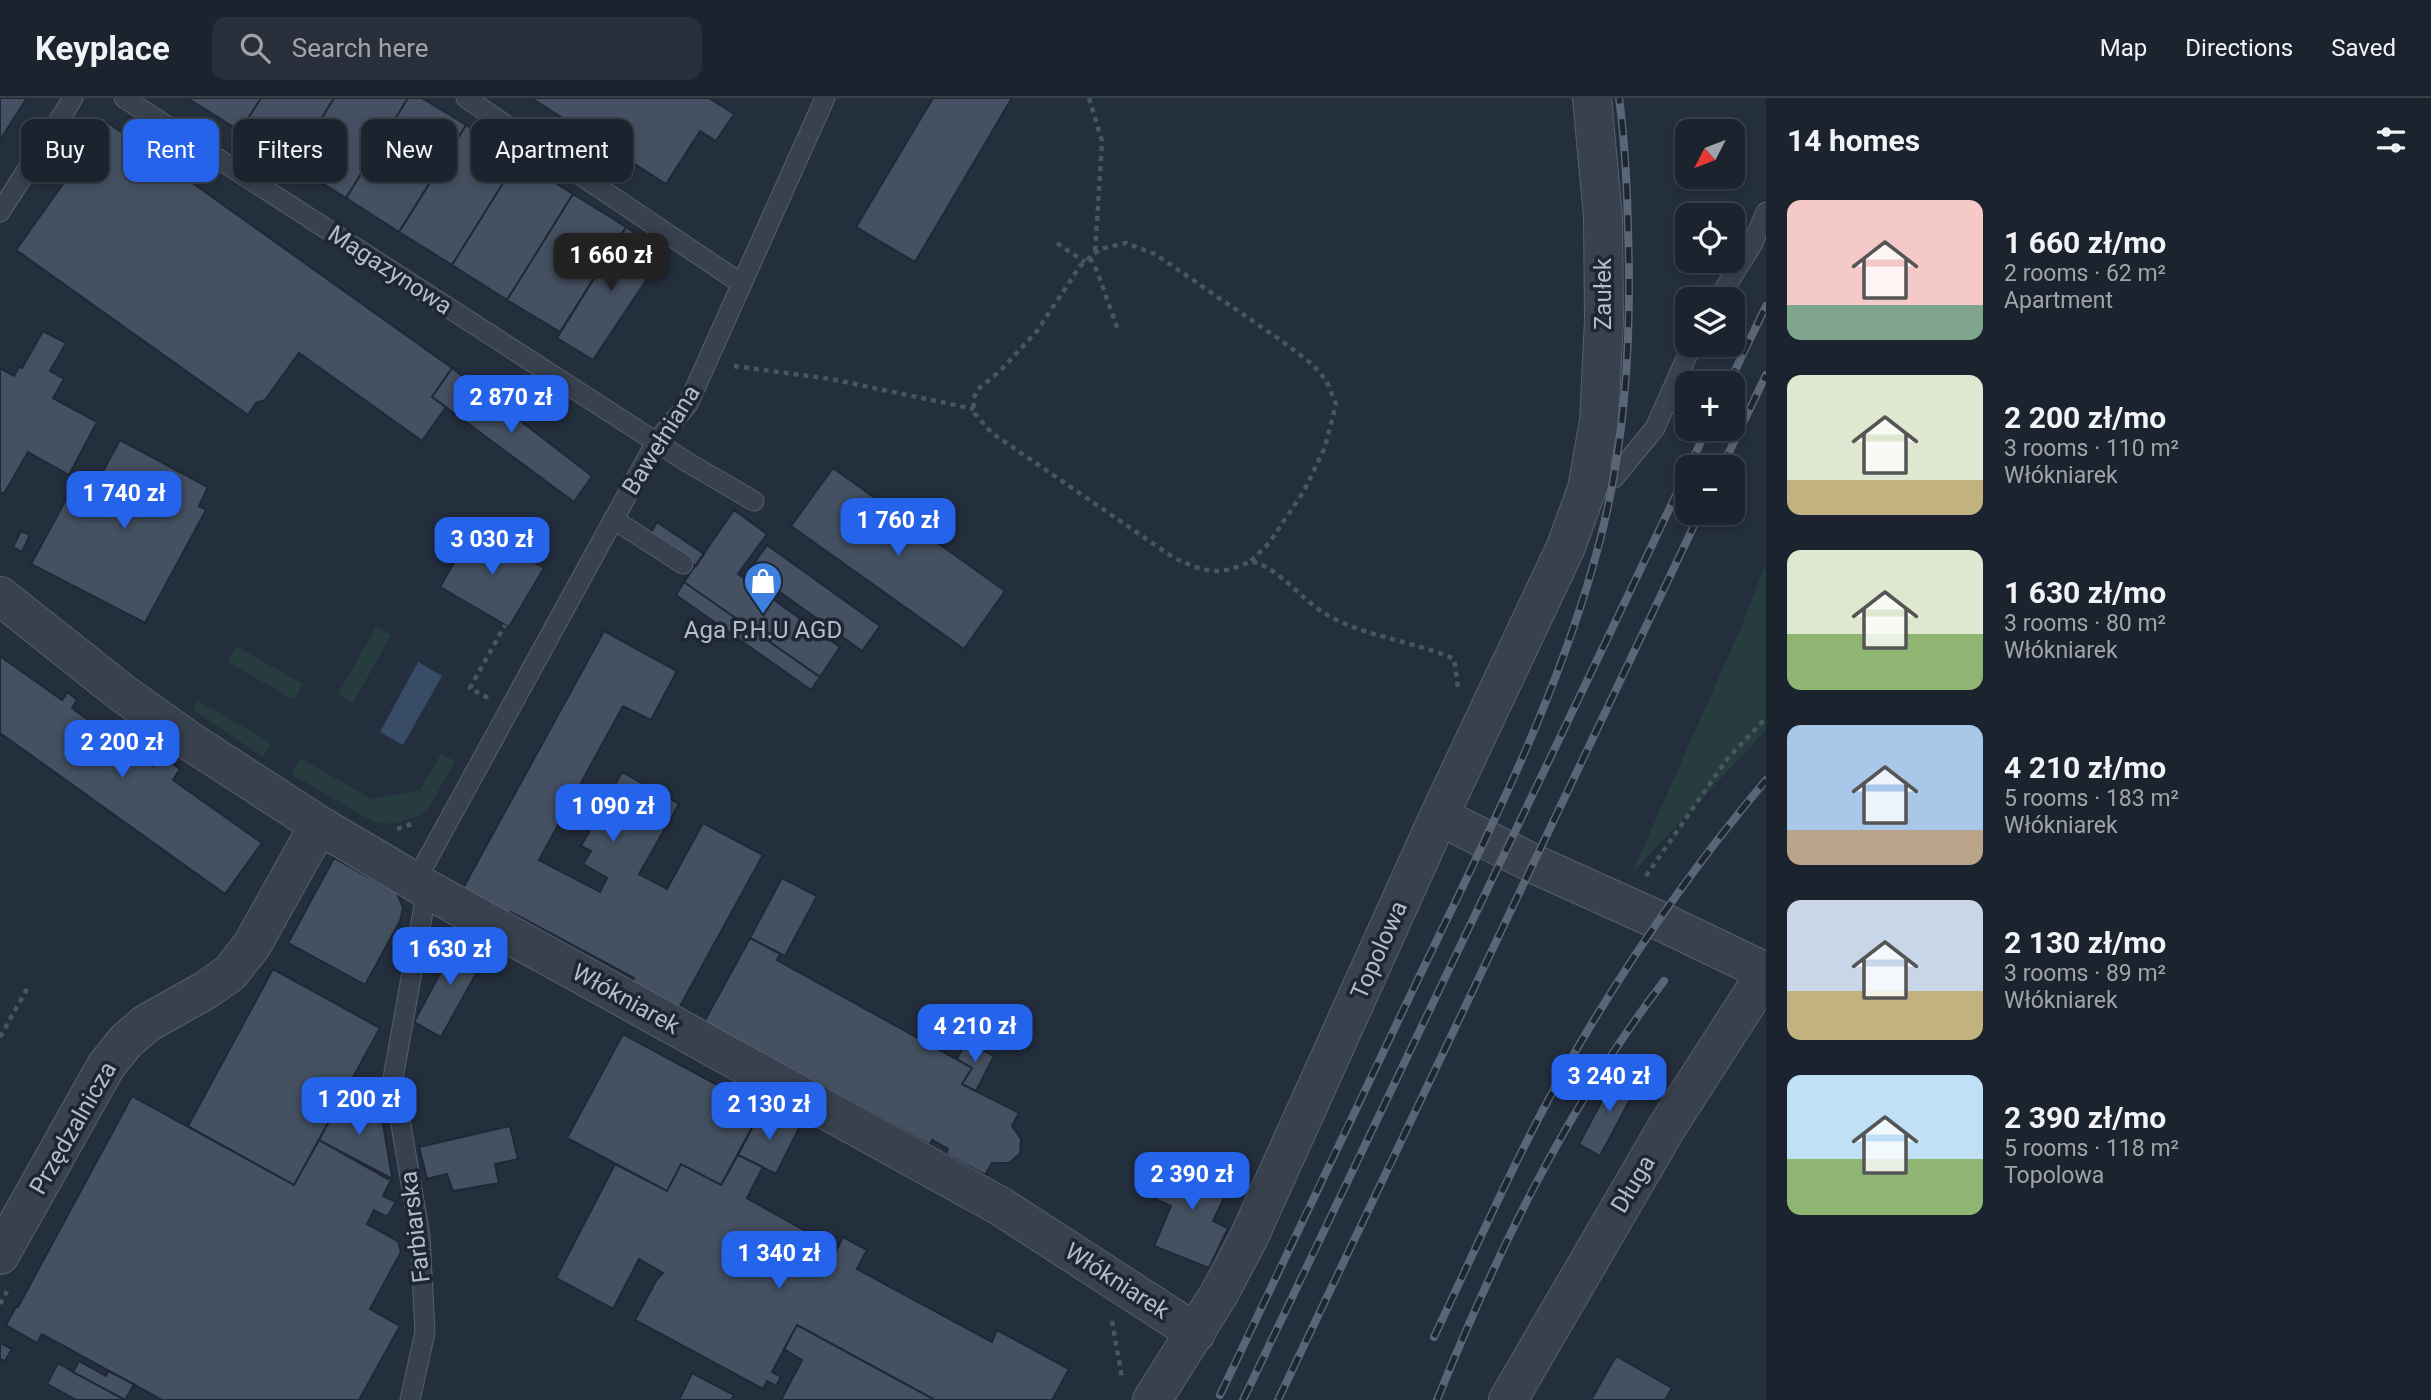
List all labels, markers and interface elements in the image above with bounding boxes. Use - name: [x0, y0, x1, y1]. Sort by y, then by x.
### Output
- search box: [212, 17, 702, 80]
- text: Keyplace: [35, 29, 170, 68]
- icon: search: [236, 29, 274, 67]
- text: Search here: [292, 33, 429, 63]
- text: Map: [2100, 34, 2147, 62]
- text: Directions: [2185, 34, 2293, 62]
- text: Saved: [2331, 34, 2396, 62]
- chip: Buy: [21, 119, 109, 182]
- chip: Rent: [123, 119, 219, 182]
- chip: Filters: [233, 119, 347, 182]
- chip: New: [361, 119, 457, 182]
- chip: Apartment: [471, 119, 633, 182]
- north arrow: [1675, 119, 1745, 189]
- map controls: [1675, 119, 1745, 525]
- icon: filters: [2372, 121, 2410, 159]
- text: 14 homes: [1787, 123, 1920, 158]
- button: locate: [1675, 203, 1745, 273]
- street label: Magazynowa: [323, 220, 457, 320]
- text: 1 660 zł/mo: [2004, 225, 2166, 260]
- icon: home: [1843, 228, 1927, 312]
- pin: 1 660 zł: [539, 234, 683, 293]
- text: 1 660 zł: [570, 242, 652, 269]
- street label: Zaułek: [1589, 257, 1617, 330]
- text: 2 rooms · 62 m²: [2004, 260, 2166, 287]
- button: layers: [1675, 287, 1745, 357]
- text: Apartment: [2004, 287, 2113, 314]
- button: +: [1675, 371, 1745, 441]
- pin: 2 870 zł: [439, 376, 583, 435]
- street label: Bawełniana: [616, 380, 706, 500]
- text: 2 870 zł: [470, 384, 552, 411]
- text: 2 200 zł/mo: [2004, 400, 2166, 435]
- icon: home: [1843, 403, 1927, 487]
- text: 3 rooms · 110 m²: [2004, 435, 2179, 462]
- button: −: [1675, 455, 1745, 525]
- text: Włókniarek: [2004, 462, 2118, 489]
- pin: 1 740 zł: [52, 472, 196, 531]
- text: 1 740 zł: [83, 480, 165, 507]
- pin: 1 760 zł: [826, 498, 970, 558]
- text: 1 760 zł: [857, 507, 939, 534]
- pin: 3 030 zł: [420, 518, 564, 577]
- text: 3 030 zł: [451, 526, 533, 553]
- shop icon: Aga P.H.U AGD: [742, 560, 784, 615]
- text: 1 630 zł/mo: [2004, 575, 2166, 610]
- icon: home: [1843, 578, 1927, 662]
- text: 3 rooms · 80 m²: [2004, 610, 2166, 637]
- place label: Aga P.H.U AGD: [684, 616, 842, 644]
- text: Włókniarek: [2004, 637, 2118, 664]
- pin: 2 200 zł: [50, 720, 194, 780]
- text: 2 200 zł: [81, 729, 163, 756]
- text: 4 210 zł/mo: [2004, 750, 2166, 785]
- icon: home: [1843, 753, 1927, 837]
- pin: 1 090 zł: [541, 784, 685, 844]
- text: 5 rooms · 183 m²: [2004, 785, 2179, 812]
- text: 1 090 zł: [572, 793, 654, 820]
- text: Włókniarek: [2004, 812, 2118, 839]
- street label: Topolowa: [1345, 897, 1413, 1003]
- text: 2 130 zł/mo: [2004, 925, 2166, 960]
- pin: 1 630 zł: [378, 928, 522, 987]
- icon: home: [1843, 928, 1927, 1012]
- text: 1 630 zł: [409, 936, 491, 963]
- street label: Włókniarek: [567, 958, 685, 1040]
- text: 3 rooms · 89 m²: [2004, 960, 2166, 987]
- text: Włókniarek: [2004, 987, 2118, 1014]
- pin: 4 210 zł: [903, 1004, 1047, 1064]
- text: 4 210 zł: [934, 1013, 1016, 1040]
- pin: 3 240 zł: [1537, 1054, 1681, 1114]
- street label: Przędzalnicza: [24, 1057, 122, 1199]
- text: 3 240 zł: [1568, 1063, 1650, 1090]
- pin: 1 200 zł: [287, 1077, 431, 1137]
- pin: 2 130 zł: [697, 1082, 841, 1142]
- text: 1 200 zł: [318, 1086, 400, 1113]
- text: 2 130 zł: [728, 1091, 810, 1118]
- text: 2 390 zł/mo: [2004, 1100, 2166, 1135]
- icon: home: [1843, 1103, 1927, 1187]
- text: 5 rooms · 118 m²: [2004, 1135, 2179, 1162]
- street label: Długa: [1605, 1150, 1661, 1218]
- pin: 2 390 zł: [1120, 1152, 1264, 1212]
- text: 2 390 zł: [1151, 1161, 1233, 1188]
- text: Topolowa: [2004, 1162, 2104, 1189]
- street label: Farbiarska: [394, 1170, 436, 1284]
- pin: 1 340 zł: [707, 1232, 851, 1291]
- street label: Włókniarek: [1060, 1237, 1175, 1325]
- text: 1 340 zł: [738, 1240, 820, 1267]

